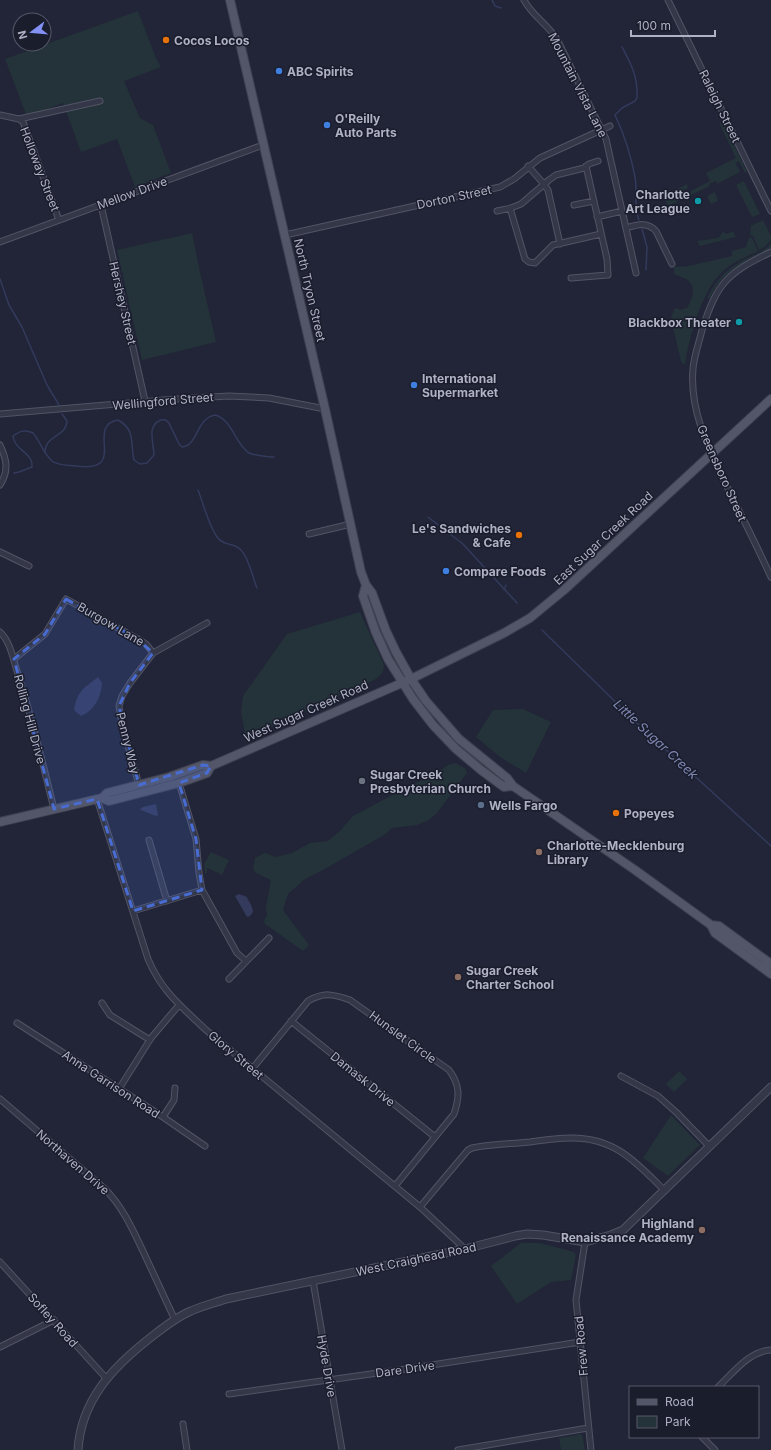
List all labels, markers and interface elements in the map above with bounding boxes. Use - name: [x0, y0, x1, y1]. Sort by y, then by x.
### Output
- north arrow: [12, 12, 52, 52]
- scale bar: [631, 12, 715, 38]
- text: 100 m: [637, 18, 671, 33]
- text: N: [15, 29, 30, 41]
- street label: Mountain Vista Lane: [545, 30, 611, 140]
- place label: Cocos Locos: [174, 33, 250, 48]
- marker: Cocos Locos: [161, 35, 171, 45]
- place label: ABC Spirits: [287, 64, 354, 79]
- marker: ABC Spirits: [274, 66, 284, 76]
- street label: Raleigh Street: [696, 67, 744, 145]
- place label: O'Reilly Auto Parts: [335, 111, 397, 140]
- marker: O'Reilly Auto Parts: [322, 120, 332, 130]
- street label: Holloway Street: [17, 125, 63, 213]
- street label: Mellow Drive: [95, 173, 169, 213]
- street label: Dorton Street: [415, 182, 493, 212]
- place label: Charlotte Art League: [625, 187, 690, 216]
- marker: Charlotte Art League: [693, 196, 703, 206]
- street label: North Tryon Street: [291, 237, 329, 343]
- street label: Hershey Street: [106, 260, 140, 346]
- place label: Blackbox Theater: [628, 315, 731, 330]
- marker: Blackbox Theater: [734, 317, 744, 327]
- place label: International Supermarket: [422, 371, 499, 400]
- marker: International Supermarket: [409, 380, 419, 390]
- street label: Wellingford Street: [112, 389, 214, 413]
- street label: Greensboro Street: [694, 422, 750, 524]
- street label: East Sugar Creek Road: [550, 488, 656, 588]
- place label: Le's Sandwiches & Cafe: [412, 521, 511, 550]
- marker: Le's Sandwiches & Cafe: [514, 530, 524, 540]
- place label: Compare Foods: [454, 564, 546, 579]
- marker: Compare Foods: [441, 566, 451, 576]
- street label: Burgow Lane: [75, 599, 147, 649]
- street label: Rolling Hill Drive: [11, 673, 49, 765]
- street label: West Sugar Creek Road: [241, 677, 371, 745]
- water label: Little Sugar Creek: [610, 696, 702, 783]
- street label: Penny Way: [113, 710, 143, 776]
- place label: Sugar Creek Presbyterian Church: [370, 767, 491, 796]
- marker: Sugar Creek Presbyterian Church: [357, 776, 367, 786]
- place label: Wells Fargo: [489, 798, 557, 813]
- marker: Wells Fargo: [476, 800, 486, 810]
- place label: Popeyes: [624, 806, 675, 821]
- marker: Popeyes: [611, 808, 621, 818]
- place label: Charlotte-Mecklenburg Library: [547, 838, 684, 867]
- marker: Charlotte-Mecklenburg Library: [534, 847, 544, 857]
- place label: Sugar Creek Charter School: [466, 963, 554, 992]
- marker: Sugar Creek Charter School: [453, 972, 463, 982]
- street label: Hunslet Circle: [366, 1008, 440, 1066]
- street label: Glory Street: [205, 1027, 267, 1083]
- street label: Anna Garrison Road: [59, 1047, 163, 1121]
- street label: Damask Drive: [328, 1048, 398, 1110]
- street label: Northaven Drive: [33, 1126, 113, 1198]
- place label: Highland Renaissance Academy: [561, 1216, 695, 1245]
- marker: Highland Renaissance Academy: [697, 1225, 707, 1235]
- street label: West Craighead Road: [354, 1239, 478, 1279]
- street label: Sofley Road: [25, 1290, 81, 1350]
- street label: Frew Road: [571, 1315, 591, 1377]
- street label: Hyde Drive: [314, 1334, 340, 1398]
- street label: Dare Drive: [374, 1357, 436, 1381]
- legend: [629, 1386, 759, 1438]
- text: Road: [665, 1394, 694, 1409]
- text: Park: [665, 1414, 691, 1429]

